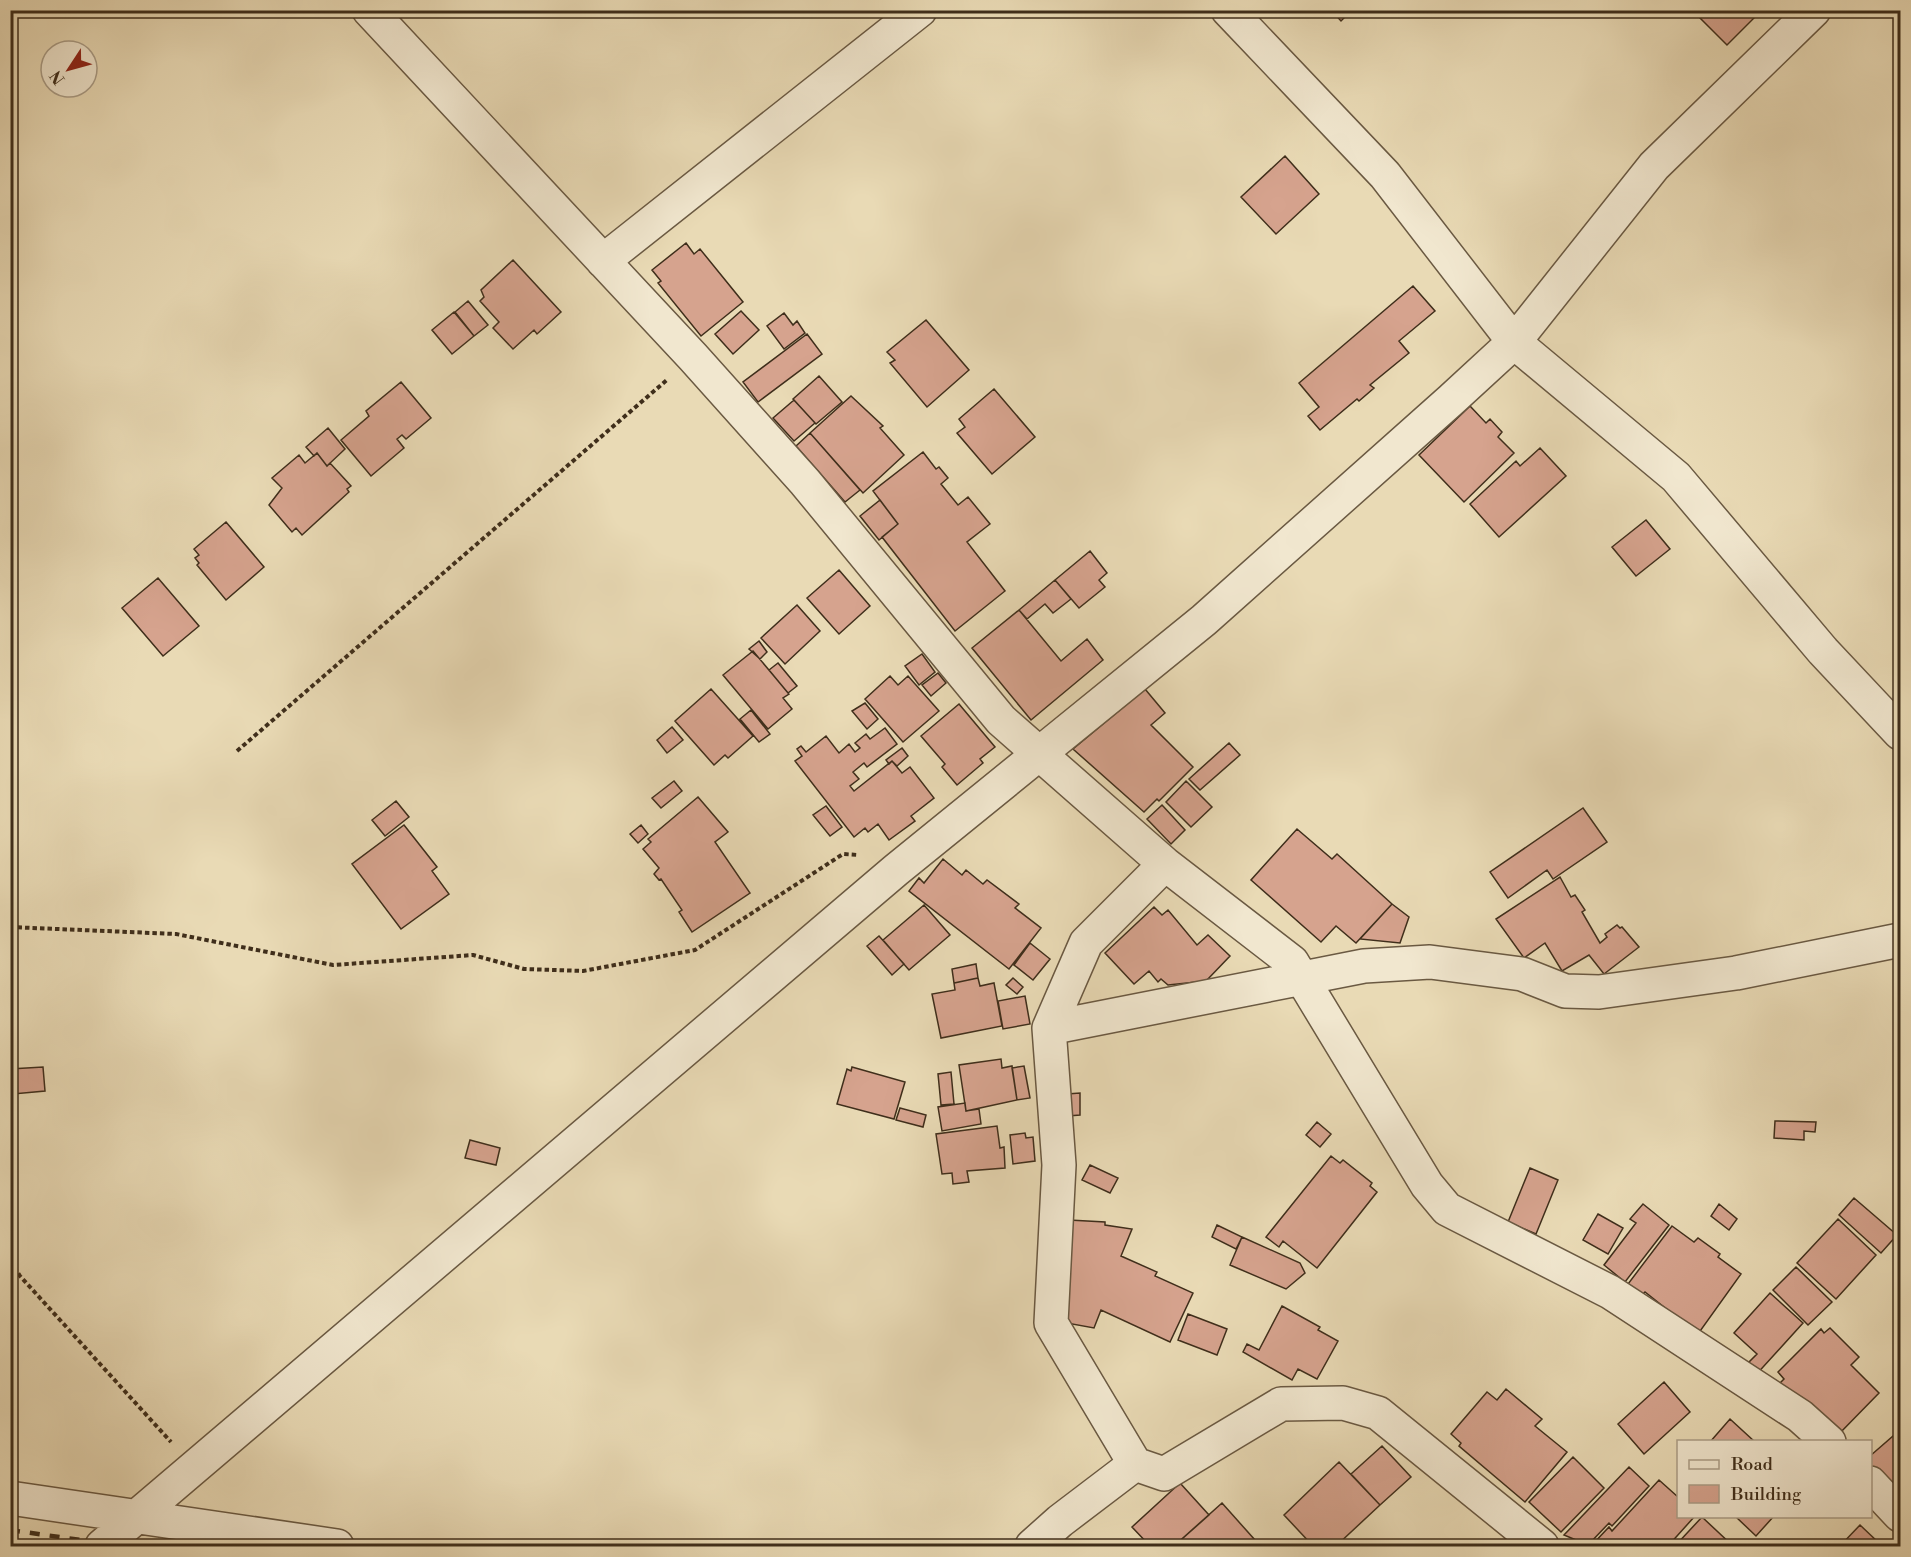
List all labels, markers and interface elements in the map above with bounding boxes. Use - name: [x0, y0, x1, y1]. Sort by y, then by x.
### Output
- north arrow: [39, 39, 99, 99]
- text: N: [46, 66, 69, 88]
- legend: [1677, 1440, 1872, 1518]
- text: Road: [1731, 1453, 1774, 1476]
- text: Building: [1730, 1483, 1802, 1506]

